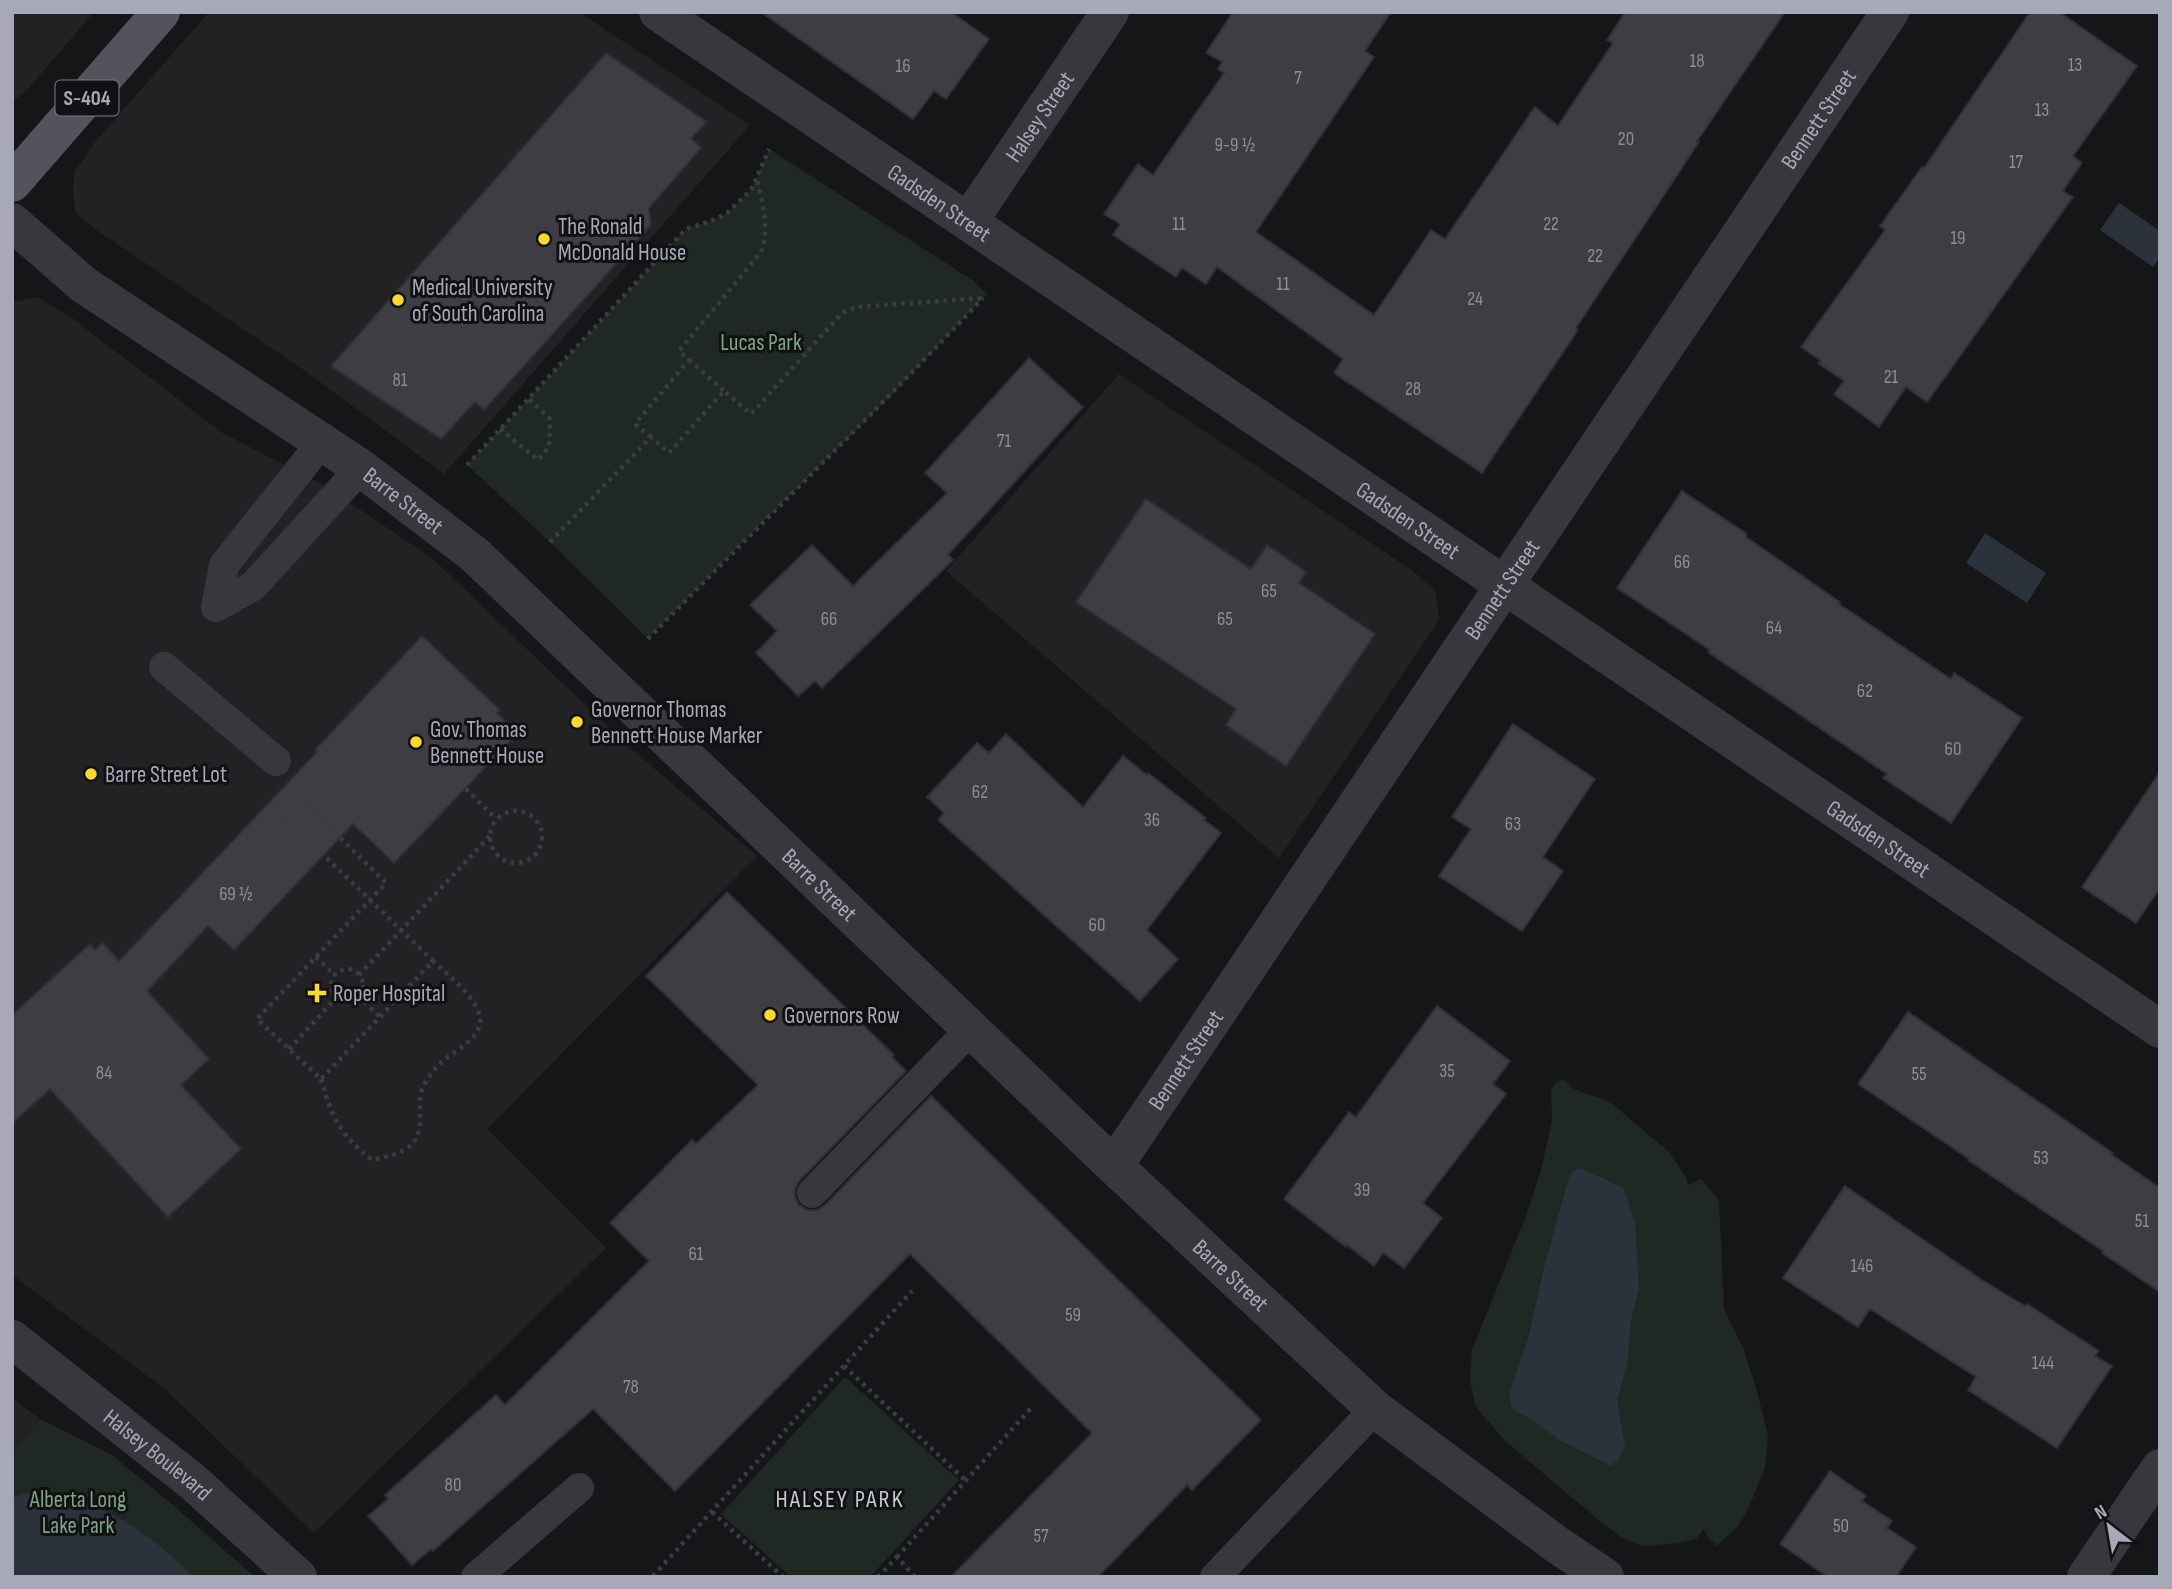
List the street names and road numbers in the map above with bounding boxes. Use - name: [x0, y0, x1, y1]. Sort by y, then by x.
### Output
- street label: Bennett Street: [1775, 64, 1863, 175]
- street label: Halsey Street: [1000, 66, 1081, 168]
- road number: S-404: [56, 80, 119, 116]
- street label: Gadsden Street: [882, 158, 996, 248]
- street label: Barre Street: [357, 462, 448, 541]
- street label: Gadsden Street: [1351, 476, 1465, 566]
- street label: Bennett Street: [1459, 534, 1546, 645]
- street label: Gadsden Street: [1821, 794, 1935, 884]
- street label: Barre Street: [776, 843, 862, 928]
- street label: Bennett Street: [1143, 1005, 1230, 1116]
- street label: Barre Street: [1187, 1234, 1274, 1318]
- street label: Halsey Boulevard: [97, 1404, 217, 1507]

